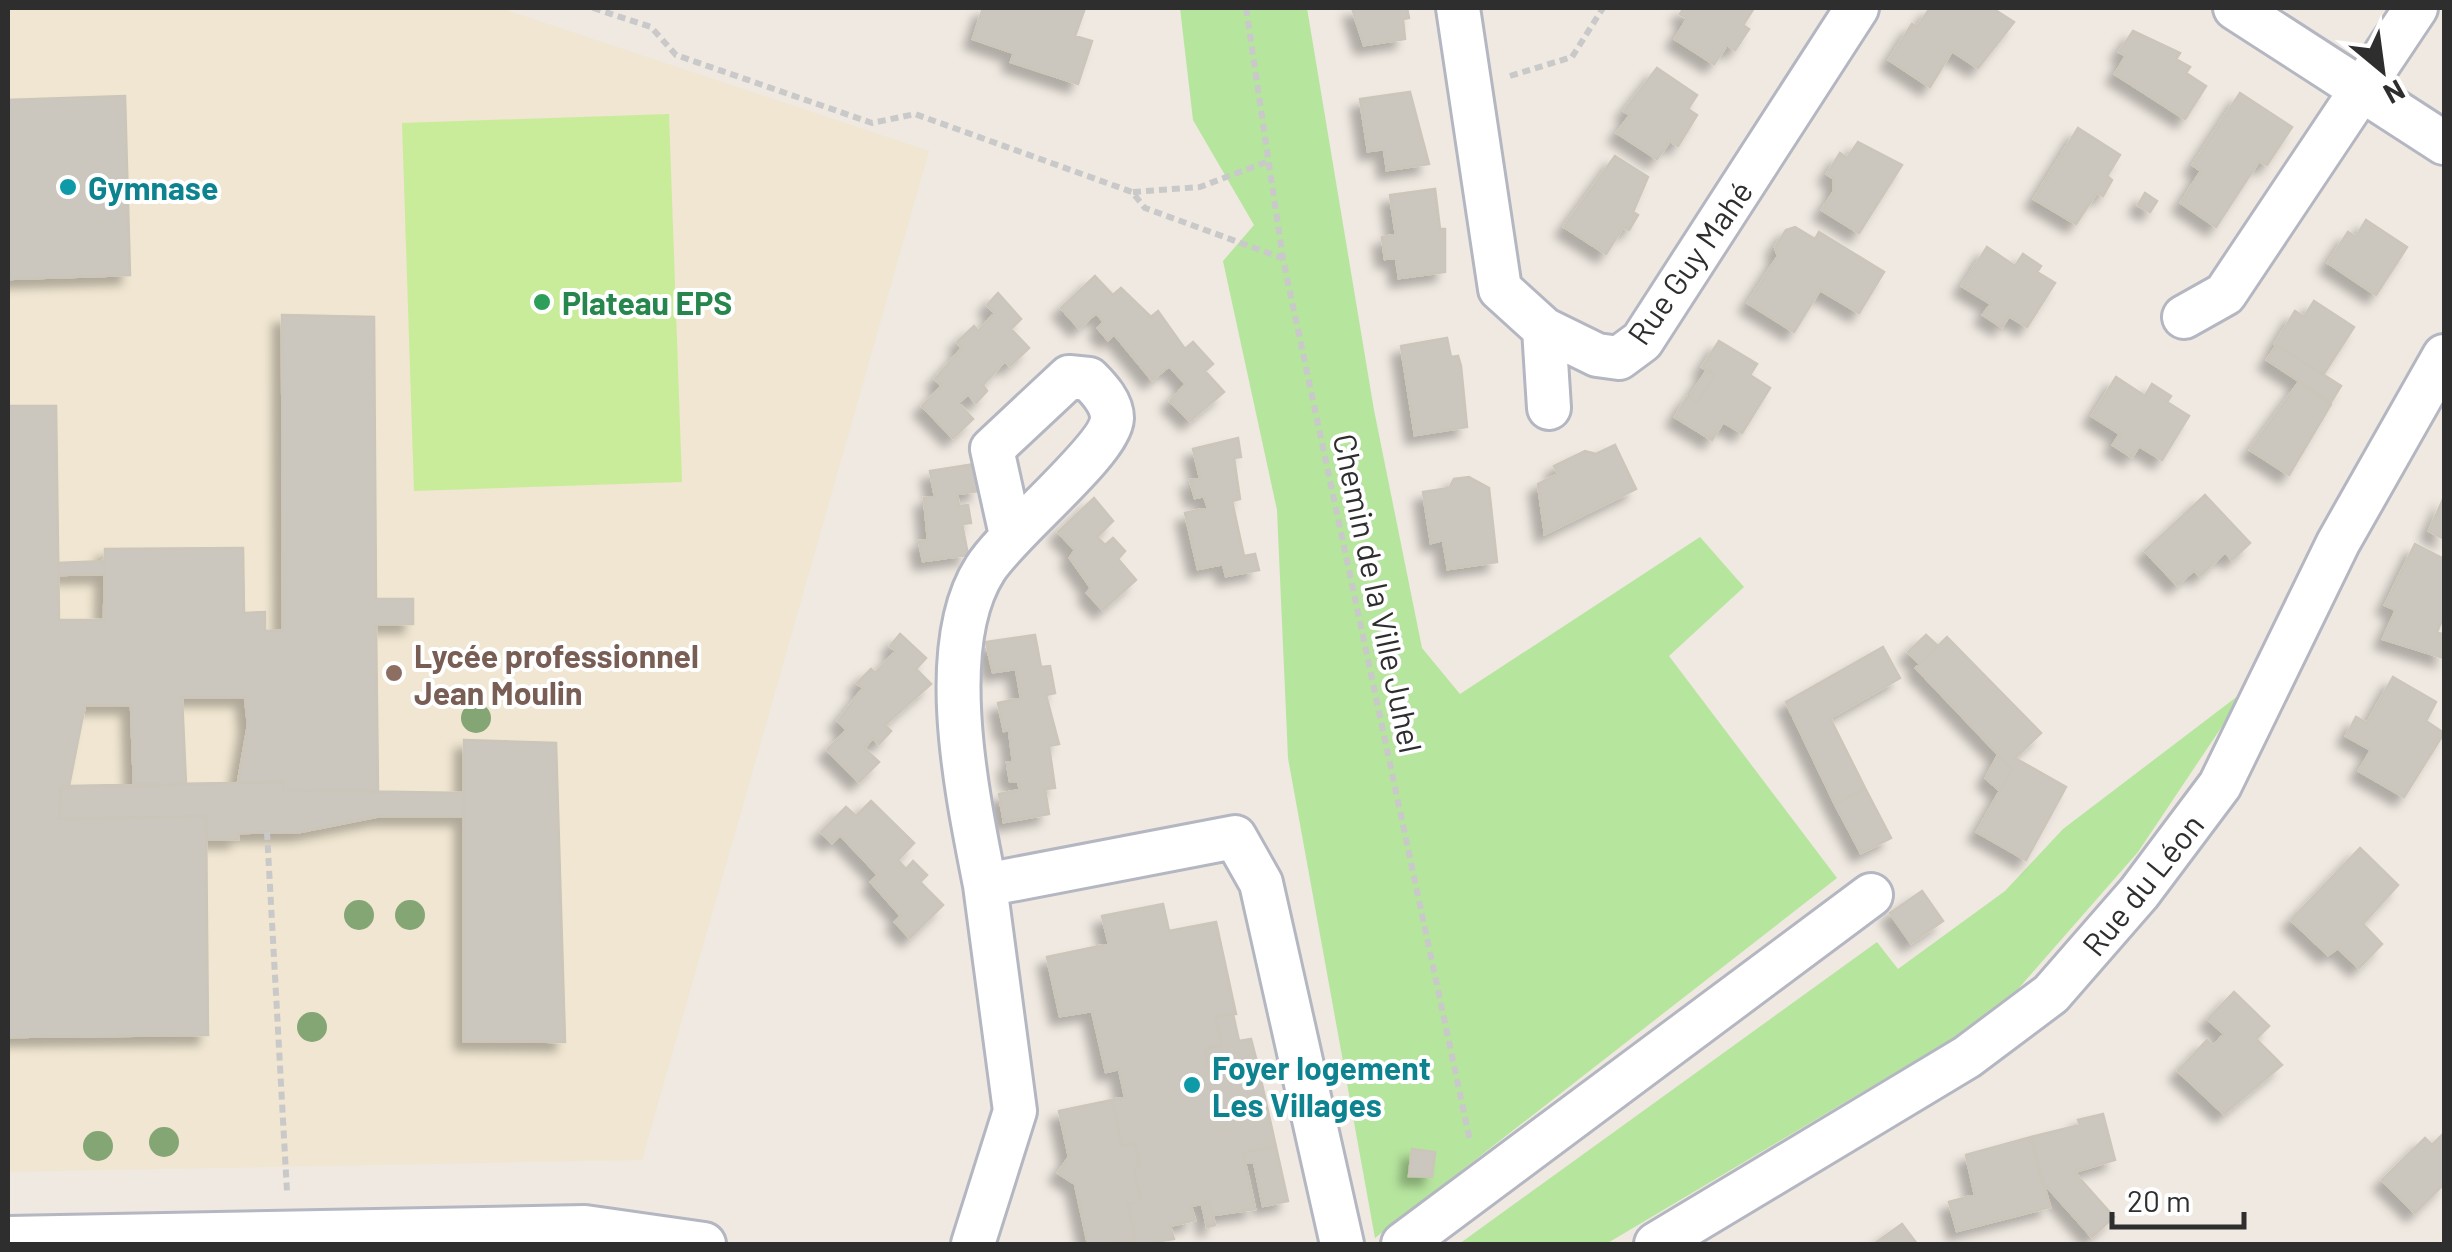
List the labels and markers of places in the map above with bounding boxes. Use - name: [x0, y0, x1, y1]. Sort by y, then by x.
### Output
- place label: Gymnase: [88, 168, 218, 206]
- marker: Gymnase: [57, 176, 79, 198]
- place label: Plateau EPS: [562, 283, 732, 321]
- marker: Plateau EPS: [531, 291, 553, 313]
- place label: Lycée professionnel Jean Moulin: [414, 636, 699, 711]
- marker: Lycée professionnel Jean Moulin: [383, 662, 405, 684]
- place label: Foyer logement Les Villages: [1212, 1048, 1431, 1123]
- marker: Foyer logement Les Villages: [1181, 1074, 1203, 1096]

